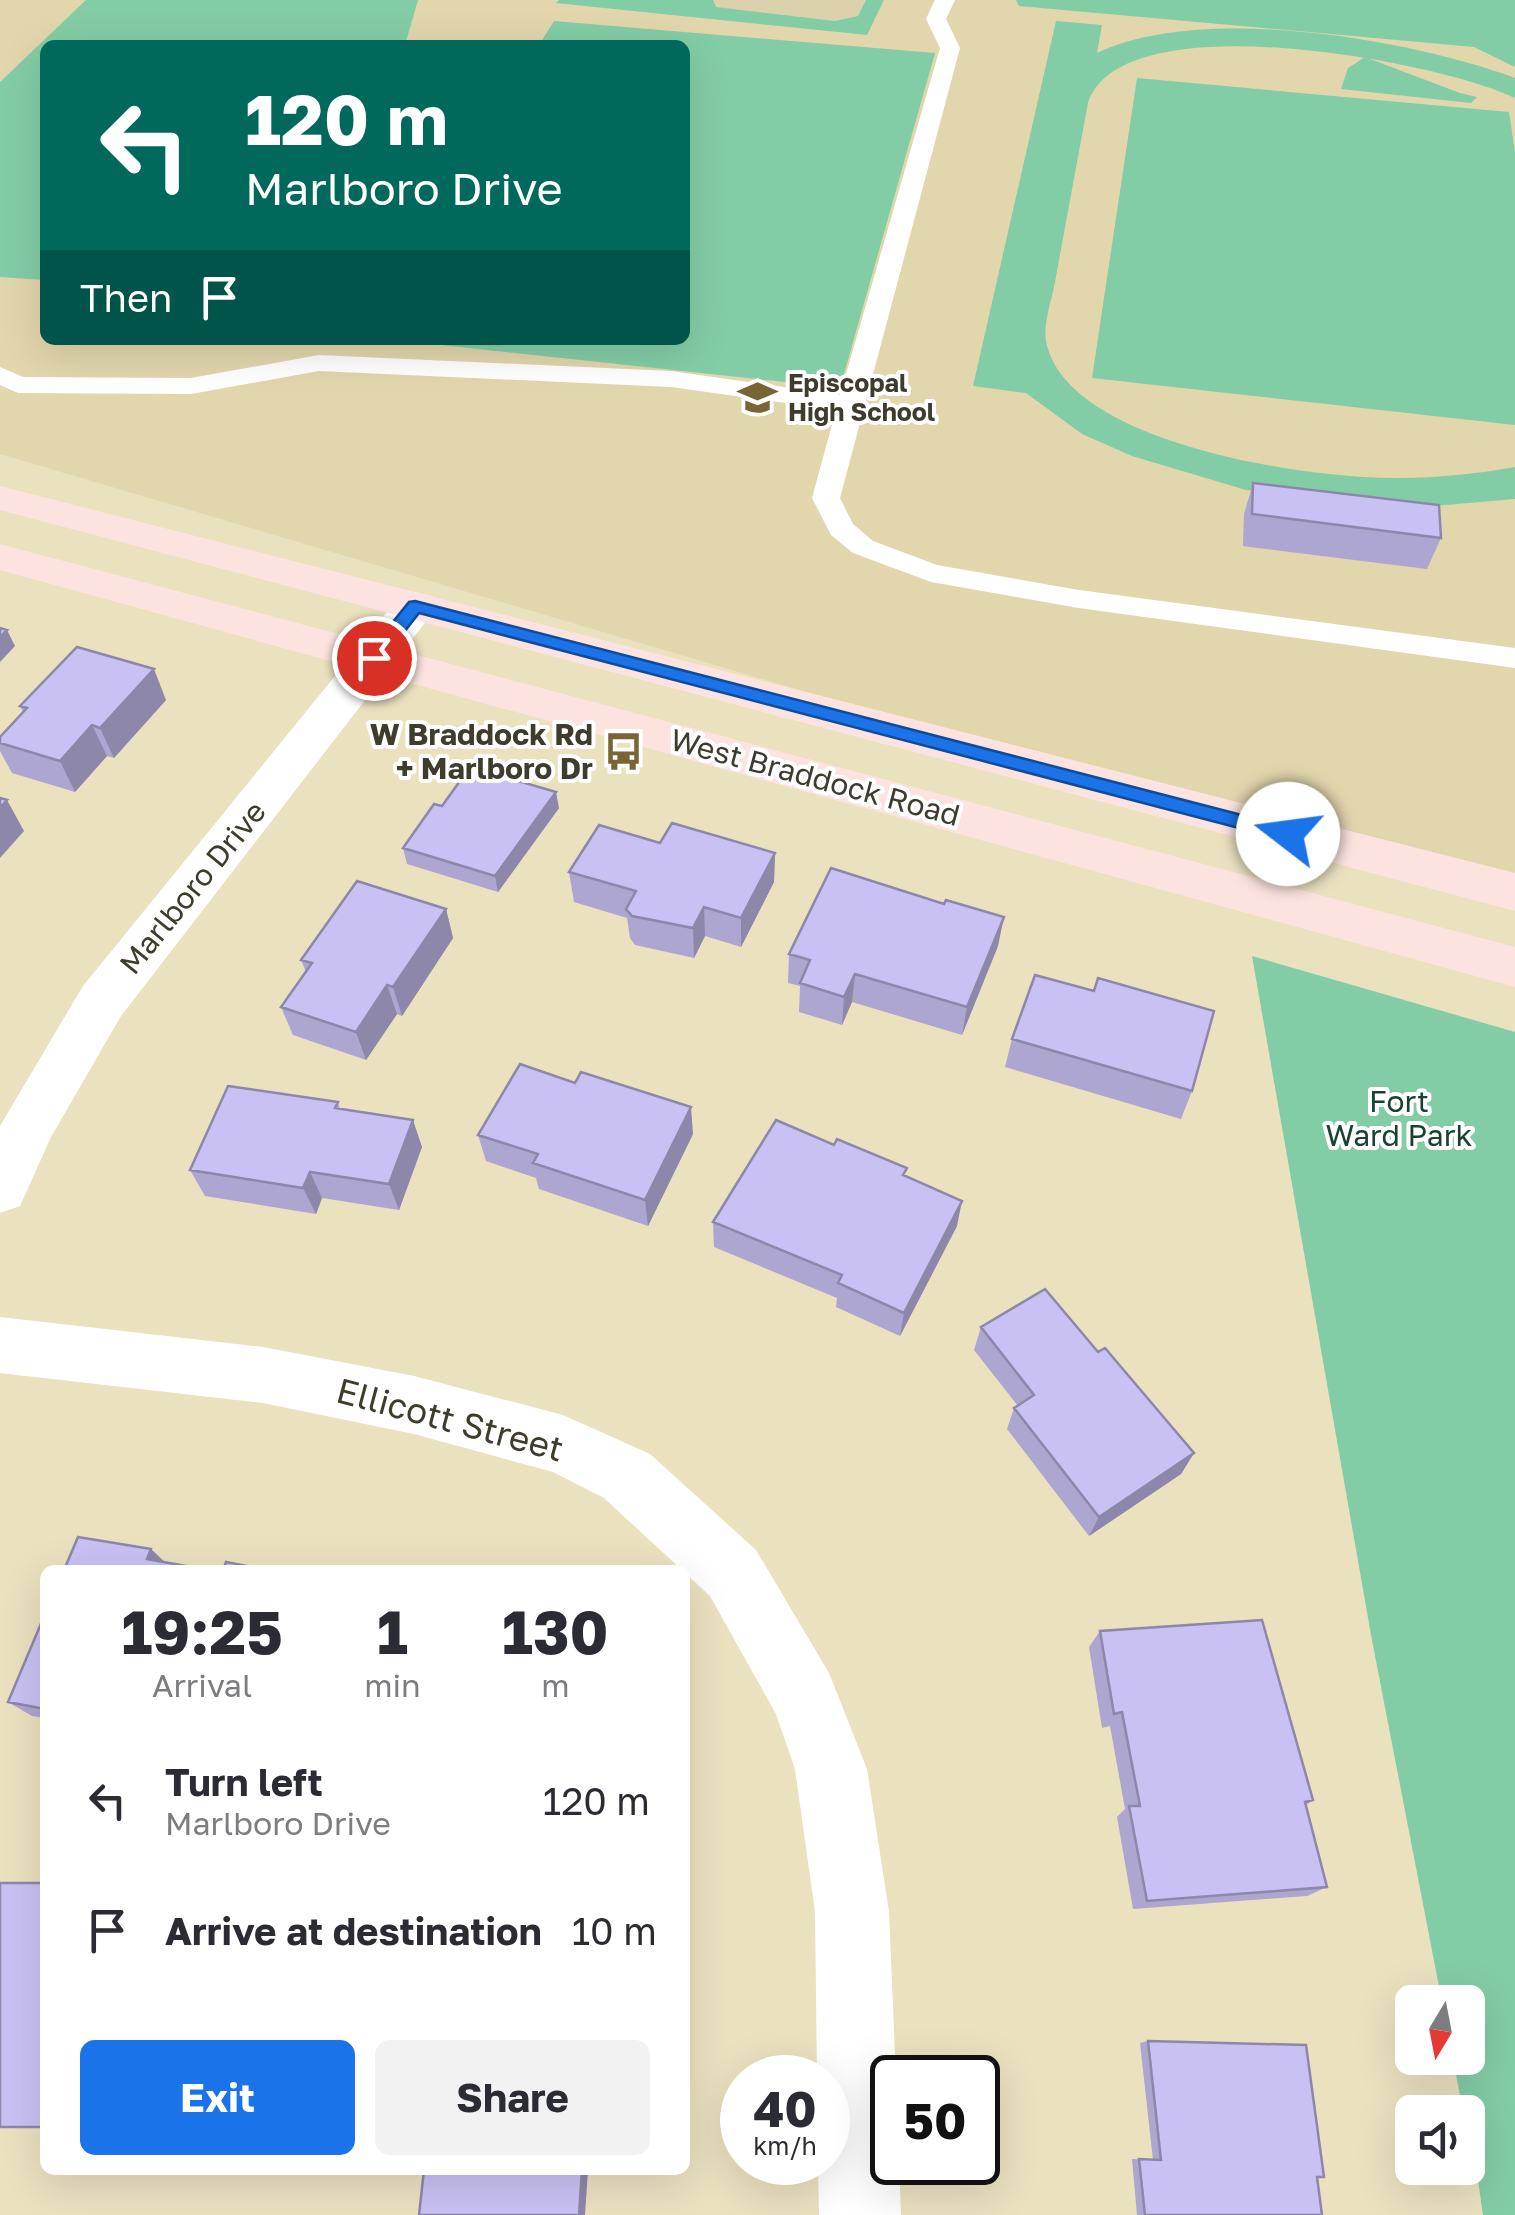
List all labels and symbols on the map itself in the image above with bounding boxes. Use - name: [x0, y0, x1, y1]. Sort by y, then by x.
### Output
- place label: Episcopal High School: [788, 367, 935, 427]
- school or university icon: Episcopal High School: [737, 376, 779, 418]
- pin: [332, 616, 417, 701]
- place label: W Braddock Rd + Marlboro Dr: [370, 716, 593, 786]
- street label: West Braddock Road: [667, 721, 964, 833]
- bus stop icon: W Braddock Rd + Marlboro Dr: [602, 731, 644, 773]
- position arrow: [1236, 782, 1340, 886]
- street label: Marlboro Drive: [112, 794, 273, 981]
- park label: Fort Ward Park: [1326, 1083, 1472, 1153]
- street label: Ellicott Street: [332, 1369, 568, 1469]
- north arrow: [1395, 1985, 1485, 2075]
- speed limit sign: 50: [870, 2055, 1000, 2185]

